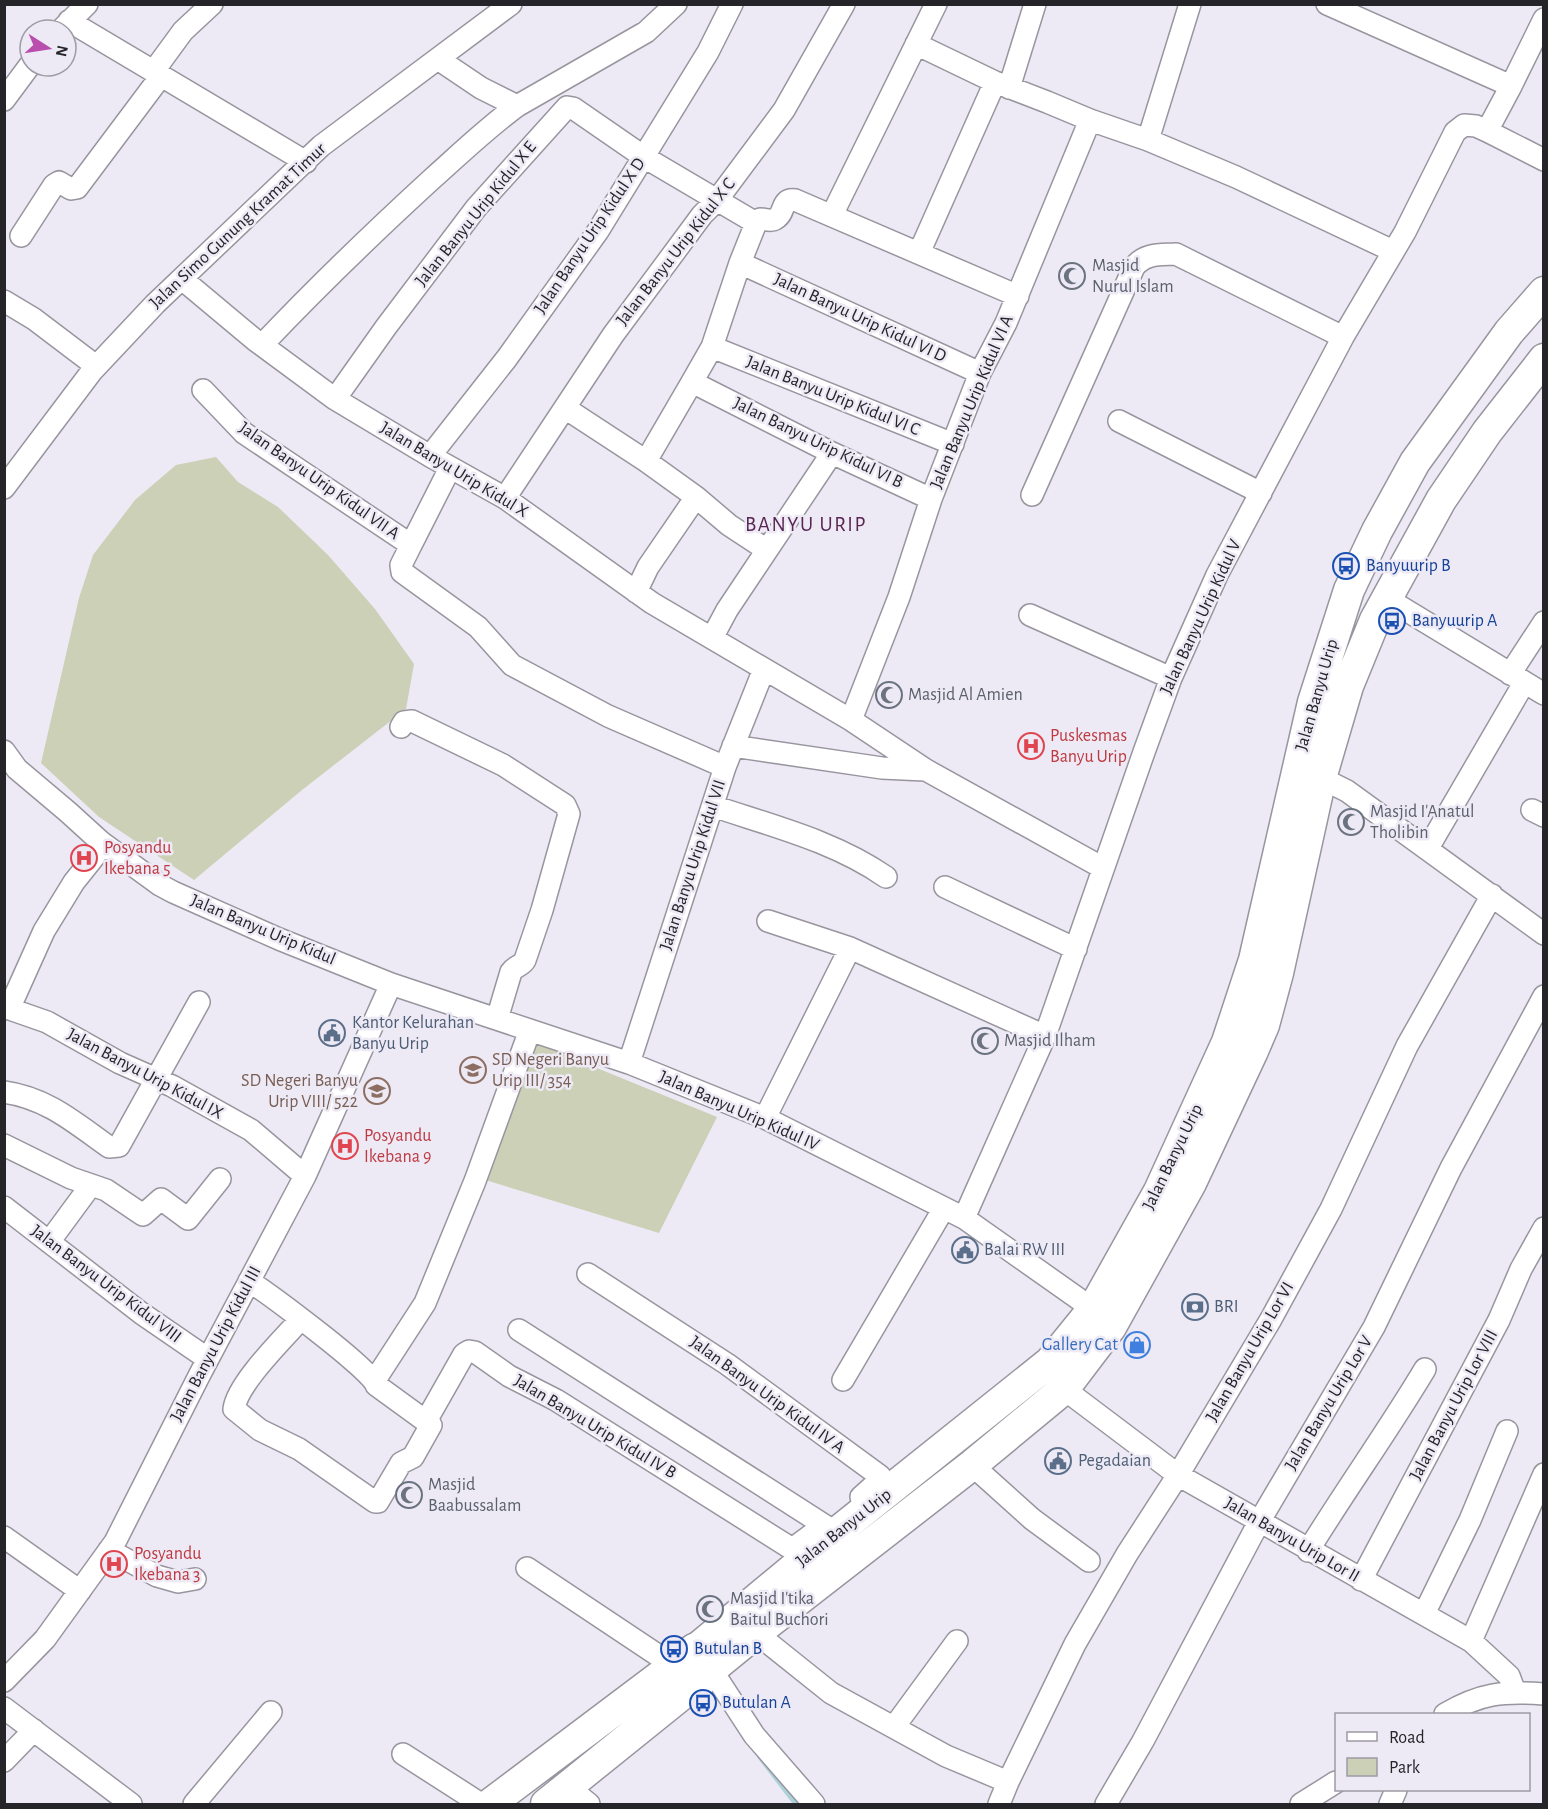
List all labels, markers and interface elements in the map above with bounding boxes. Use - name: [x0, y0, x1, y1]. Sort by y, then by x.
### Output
- north arrow: [18, 18, 78, 78]
- text: N: [53, 44, 71, 58]
- street label: Jalan Banyu Urip Kidul X E: [412, 138, 540, 290]
- street label: Jalan Simo Gunung Kramat Timur: [146, 140, 330, 312]
- street label: Jalan Banyu Urip Kidul X D: [531, 155, 649, 317]
- street label: Jalan Banyu Urip Kidul X C: [613, 175, 739, 329]
- place label: Masjid Nurul Islam: [1092, 257, 1174, 296]
- mosque icon: Masjid Nurul Islam: [1057, 261, 1087, 291]
- street label: Jalan Banyu Urip Kidul VI D: [771, 270, 949, 366]
- street label: Jalan Banyu Urip Kidul VI A: [927, 312, 1017, 491]
- street label: Jalan Banyu Urip Kidul VI C: [744, 353, 922, 439]
- street label: Jalan Banyu Urip Kidul VI B: [731, 394, 905, 492]
- street label: Jalan Banyu Urip Kidul VII A: [235, 419, 403, 544]
- street label: Jalan Banyu Urip Kidul X: [377, 419, 531, 521]
- district label: BANYU URIP: [745, 514, 867, 535]
- street label: Jalan Banyu Urip Kidul V: [1157, 536, 1245, 697]
- bus stop icon: Banyuurip B: [1331, 551, 1361, 581]
- place label: Banyuurip B: [1366, 557, 1451, 575]
- bus stop icon: Banyuurip A: [1377, 606, 1407, 636]
- place label: Banyuurip A: [1412, 612, 1498, 630]
- street label: Jalan Banyu Urip: [1292, 637, 1342, 753]
- mosque icon: Masjid Al Amien: [874, 680, 904, 710]
- place label: Masjid Al Amien: [908, 686, 1023, 704]
- place label: Puskesmas Banyu Urip: [1050, 727, 1127, 766]
- hospital icon: Puskesmas Banyu Urip: [1016, 731, 1046, 761]
- street label: Jalan Banyu Urip Kidul VII: [657, 778, 729, 952]
- place label: Masjid I'Anatul Tholibin: [1370, 803, 1474, 842]
- mosque icon: Masjid I'Anatul Tholibin: [1336, 807, 1366, 837]
- place label: Posyandu Ikebana 5: [104, 839, 171, 878]
- hospital icon: Posyandu Ikebana 5: [69, 843, 99, 873]
- street label: Jalan Banyu Urip Kidul: [188, 891, 338, 969]
- place label: Kantor Kelurahan Banyu Urip: [352, 1014, 474, 1053]
- public building icon: Kantor Kelurahan Banyu Urip: [317, 1018, 347, 1048]
- street label: Jalan Banyu Urip Kidul IX: [64, 1025, 226, 1123]
- mosque icon: Masjid Ilham: [970, 1026, 1000, 1056]
- place label: Masjid Ilham: [1004, 1032, 1096, 1050]
- place label: SD Negeri Banyu Urip III/ 354: [492, 1051, 609, 1090]
- school or university icon: SD Negeri Banyu Urip III/ 354: [458, 1055, 488, 1085]
- street label: Jalan Banyu Urip Kidul IV: [656, 1068, 822, 1155]
- place label: SD Negeri Banyu Urip VIII/ 522: [241, 1072, 358, 1111]
- school or university icon: SD Negeri Banyu Urip VIII/ 522: [362, 1076, 392, 1106]
- street label: Jalan Banyu Urip: [1140, 1101, 1206, 1213]
- place label: Posyandu Ikebana 9: [364, 1127, 431, 1166]
- hospital icon: Posyandu Ikebana 9: [330, 1131, 360, 1161]
- street label: Jalan Banyu Urip Kidul VIII: [28, 1222, 184, 1346]
- public building icon: Balai RW III: [950, 1235, 980, 1265]
- place label: Balai RW III: [984, 1241, 1065, 1259]
- street label: Jalan Banyu Urip Kidul III: [167, 1264, 265, 1424]
- street label: Jalan Banyu Urip Lor VI: [1203, 1279, 1297, 1425]
- bank icon: BRI: [1180, 1292, 1210, 1322]
- place label: BRI: [1214, 1298, 1238, 1316]
- street label: Jalan Banyu Urip Lor VIII: [1407, 1327, 1501, 1483]
- shop icon: Gallery Cat: [1122, 1330, 1152, 1360]
- street label: Jalan Banyu Urip Lor V: [1282, 1332, 1377, 1473]
- street label: Jalan Banyu Urip Kidul IV A: [686, 1333, 848, 1457]
- place label: Gallery Cat: [1042, 1336, 1118, 1354]
- street label: Jalan Banyu Urip Kidul IV B: [511, 1371, 679, 1483]
- public building icon: Pegadaian: [1043, 1446, 1073, 1476]
- place label: Pegadaian: [1078, 1452, 1151, 1470]
- place label: Masjid Baabussalam: [428, 1476, 521, 1515]
- mosque icon: Masjid Baabussalam: [394, 1480, 424, 1510]
- street label: Jalan Banyu Urip: [793, 1485, 895, 1571]
- street label: Jalan Banyu Urip Lor II: [1221, 1494, 1363, 1586]
- place label: Posyandu Ikebana 3: [134, 1545, 201, 1584]
- hospital icon: Posyandu Ikebana 3: [99, 1549, 129, 1579]
- place label: Masjid I'tika Baitul Buchori: [730, 1590, 829, 1629]
- mosque icon: Masjid I'tika Baitul Buchori: [695, 1594, 725, 1624]
- bus stop icon: Butulan B: [659, 1634, 689, 1664]
- place label: Butulan B: [694, 1640, 762, 1658]
- bus stop icon: Butulan A: [688, 1688, 718, 1718]
- place label: Butulan A: [722, 1694, 792, 1712]
- legend: [1335, 1713, 1530, 1791]
- text: Road: [1389, 1729, 1425, 1747]
- text: Park: [1389, 1759, 1421, 1777]

